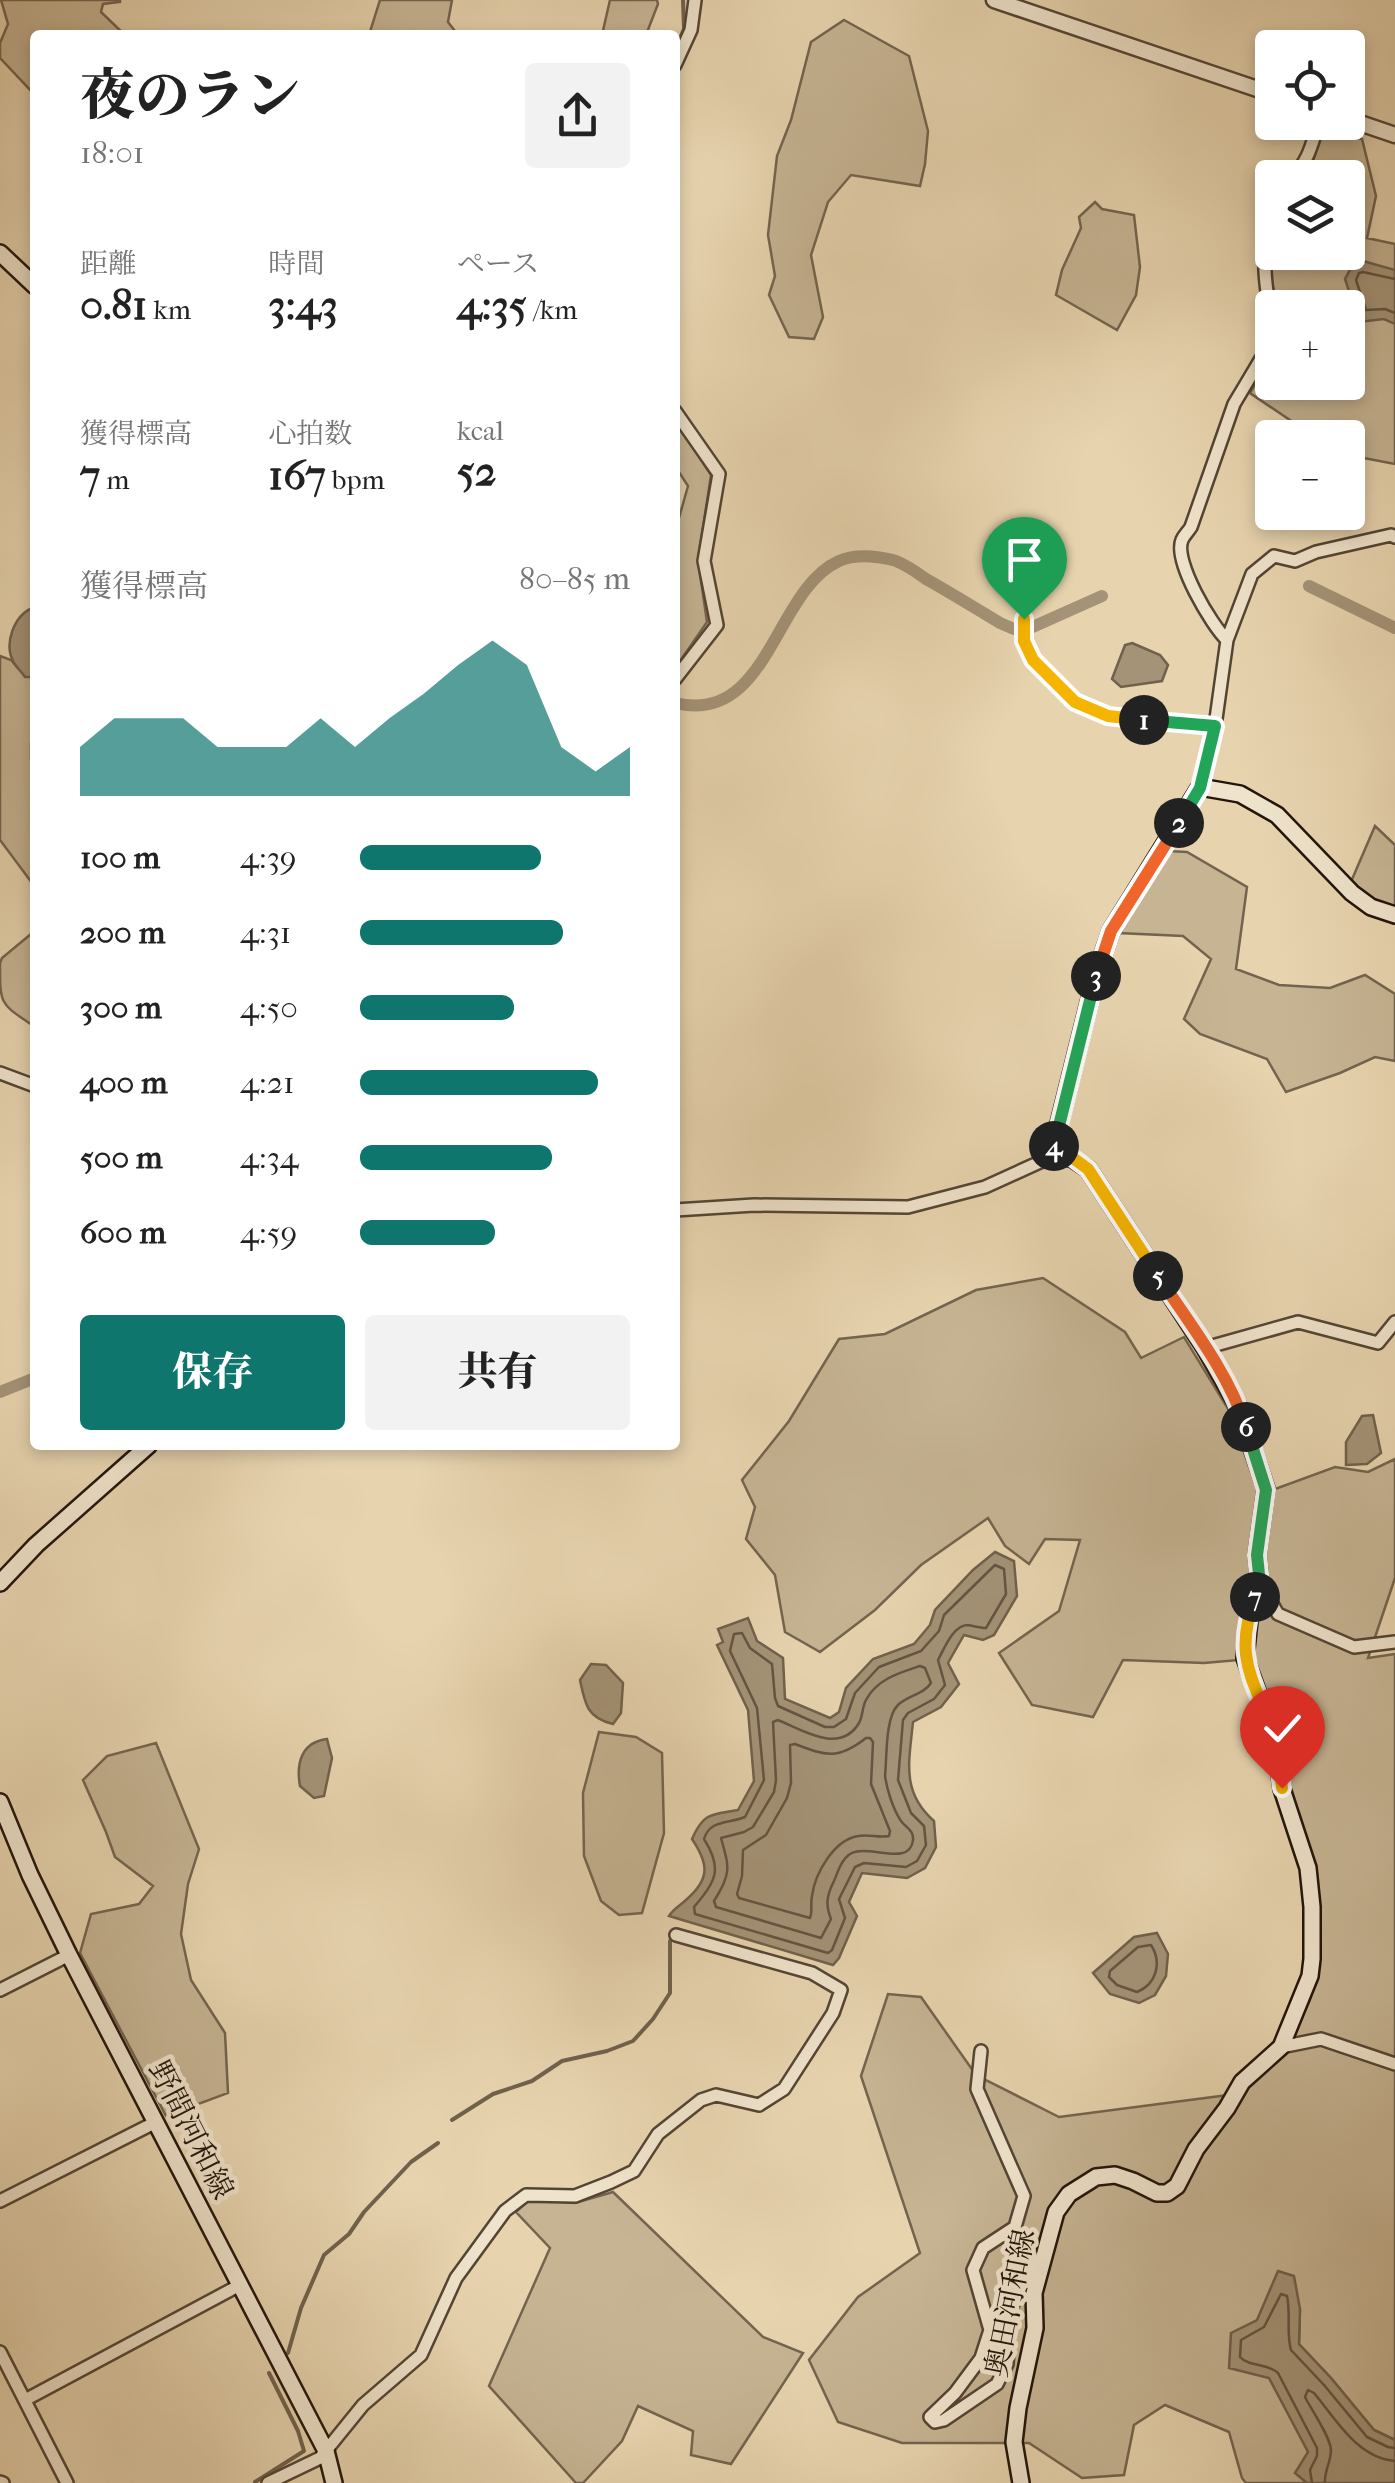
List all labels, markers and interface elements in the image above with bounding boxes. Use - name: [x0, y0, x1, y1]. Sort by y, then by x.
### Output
- map controls: [1255, 30, 1365, 530]
- button: locate: [1255, 30, 1365, 140]
- button: share: [525, 63, 630, 168]
- text: 夜のラン: [80, 64, 300, 128]
- text: 18:01: [80, 134, 144, 171]
- button: layers: [1255, 160, 1365, 270]
- text: 距離: [80, 247, 136, 280]
- text: 時間: [268, 247, 324, 280]
- text: ペース: [457, 247, 539, 280]
- text: 0.81: [80, 281, 147, 330]
- text: 3:43: [268, 281, 338, 330]
- text: 4:35: [457, 281, 527, 330]
- button: +: [1255, 290, 1365, 400]
- text: km: [147, 293, 191, 326]
- text: /km: [527, 293, 578, 326]
- text: kcal: [457, 414, 504, 447]
- text: 獲得標高: [80, 417, 192, 450]
- text: 心拍数: [268, 417, 352, 450]
- button: −: [1255, 420, 1365, 530]
- text: 52: [457, 447, 496, 496]
- text: 7: [80, 451, 100, 500]
- text: 167: [268, 451, 326, 500]
- text: m: [100, 463, 130, 496]
- text: bpm: [326, 463, 385, 496]
- pin: [982, 517, 1067, 620]
- icon: arrive: [997, 532, 1052, 587]
- text: 80–85 m: [519, 560, 630, 597]
- text: 獲得標高: [80, 568, 208, 605]
- pin: 1: [1119, 695, 1169, 745]
- text: 1: [1139, 703, 1149, 736]
- pin: 2: [1154, 798, 1204, 848]
- text: 2: [1172, 806, 1186, 839]
- text: 100 m: [80, 839, 160, 876]
- text: 4:39: [240, 839, 297, 876]
- text: 200 m: [80, 914, 165, 951]
- text: 4:31: [240, 914, 291, 951]
- pin: 3: [1071, 951, 1121, 1001]
- text: 3: [1090, 959, 1102, 992]
- text: 300 m: [80, 989, 162, 1026]
- text: 4:50: [240, 989, 298, 1026]
- text: 400 m: [80, 1064, 168, 1101]
- text: 4:21: [240, 1064, 295, 1101]
- pin: 4: [1029, 1121, 1079, 1171]
- text: 4: [1046, 1129, 1062, 1162]
- text: 500 m: [80, 1139, 163, 1176]
- text: 4:34: [240, 1139, 299, 1176]
- text: 600 m: [80, 1214, 166, 1251]
- text: 4:59: [240, 1214, 297, 1251]
- pin: 5: [1133, 1251, 1183, 1301]
- text: 5: [1152, 1259, 1164, 1292]
- button: 保存: [80, 1315, 345, 1430]
- button: 共有: [365, 1315, 630, 1430]
- pin: 6: [1221, 1402, 1271, 1452]
- text: 6: [1238, 1410, 1254, 1443]
- pin: 7: [1230, 1572, 1280, 1622]
- text: 7: [1248, 1580, 1262, 1613]
- pin: [1240, 1686, 1325, 1789]
- icon: check: [1255, 1701, 1310, 1756]
- street label: 野間河和線: [141, 2055, 240, 2205]
- street label: 奥田河和線: [979, 2226, 1042, 2380]

